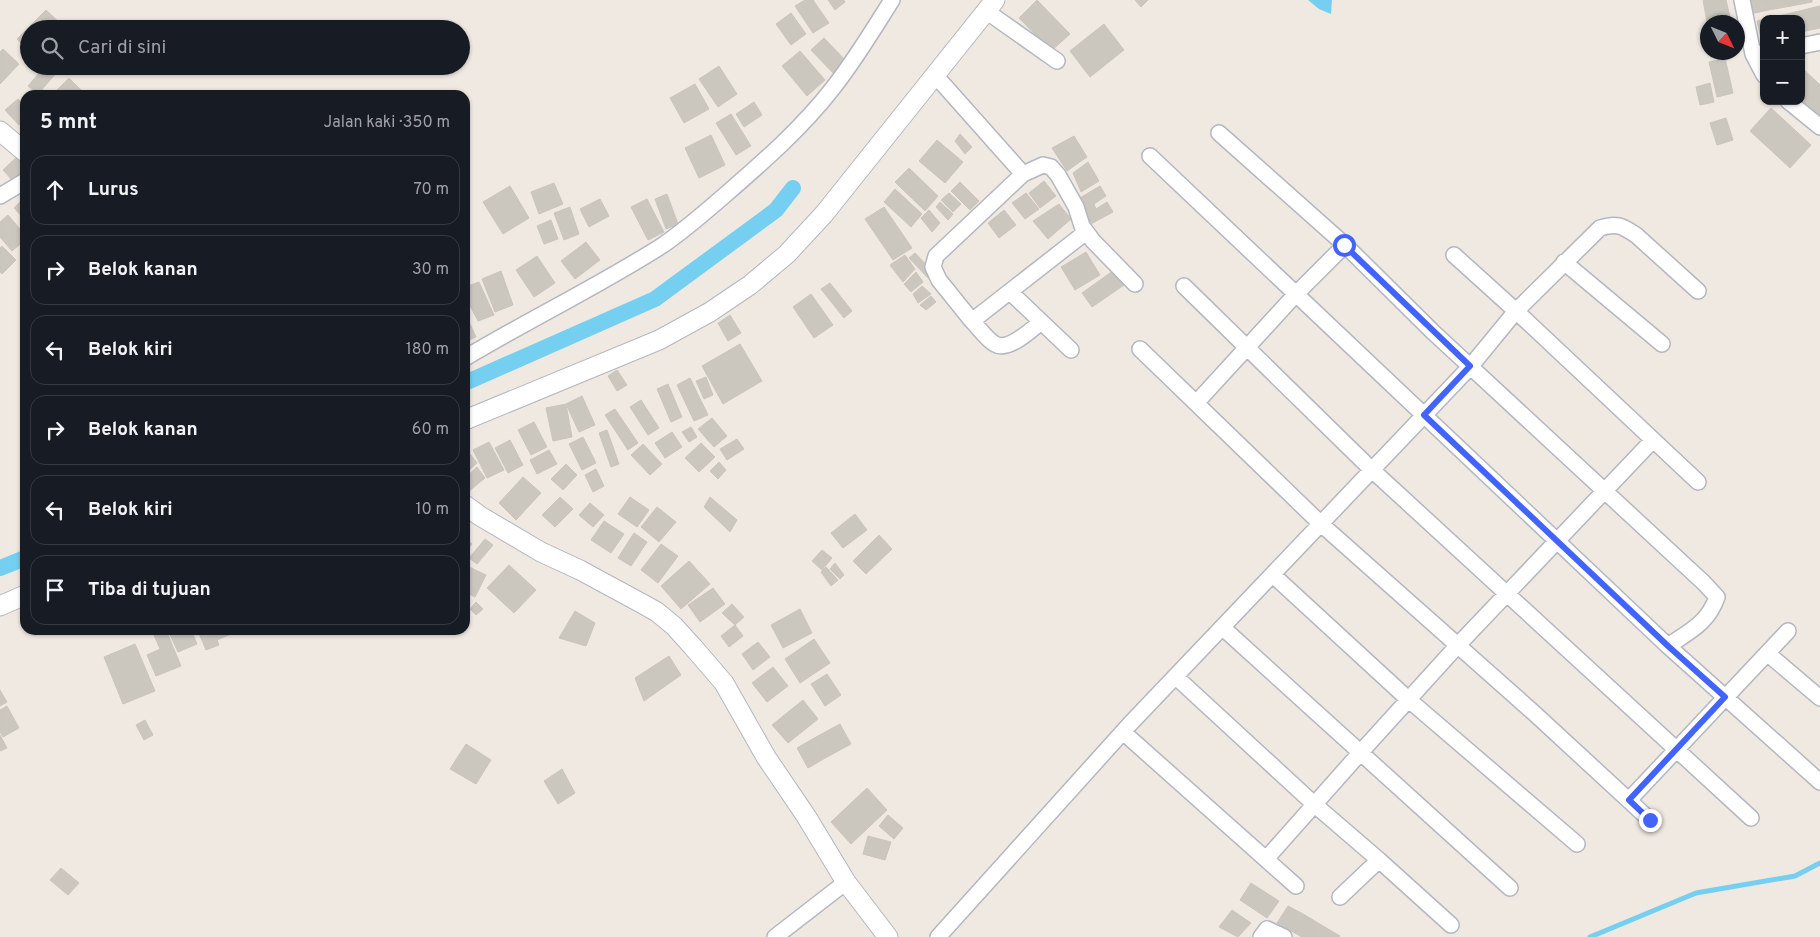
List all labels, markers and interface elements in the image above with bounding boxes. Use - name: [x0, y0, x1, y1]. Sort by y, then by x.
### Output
- north arrow: [1700, 15, 1745, 60]
- map controls: [1760, 15, 1805, 105]
- button: +: [1760, 15, 1805, 60]
- search box: [20, 20, 470, 75]
- icon: search: [38, 34, 66, 62]
- text: Cari di sini: [78, 36, 166, 60]
- button: −: [1760, 60, 1805, 105]
- text: 5 mnt: [40, 109, 97, 136]
- text: Jalan kaki · 350 m: [324, 113, 450, 133]
- icon: ahead: [41, 176, 69, 204]
- text: Lurus: [88, 178, 139, 202]
- text: 70 m: [414, 180, 449, 200]
- route start: [1333, 234, 1356, 257]
- icon: right: [41, 256, 69, 284]
- text: Belok kanan: [88, 258, 198, 282]
- text: 30 m: [412, 260, 449, 280]
- icon: left: [41, 336, 69, 364]
- text: Belok kiri: [88, 338, 173, 362]
- text: 180 m: [406, 340, 449, 360]
- icon: right: [41, 416, 69, 444]
- text: Belok kanan: [88, 418, 198, 442]
- text: 60 m: [412, 420, 449, 440]
- icon: left: [41, 496, 69, 524]
- text: Belok kiri: [88, 498, 173, 522]
- text: 10 m: [415, 500, 449, 520]
- icon: arrive: [41, 576, 69, 604]
- text: Tiba di tujuan: [88, 578, 211, 602]
- route end: [1639, 809, 1662, 832]

